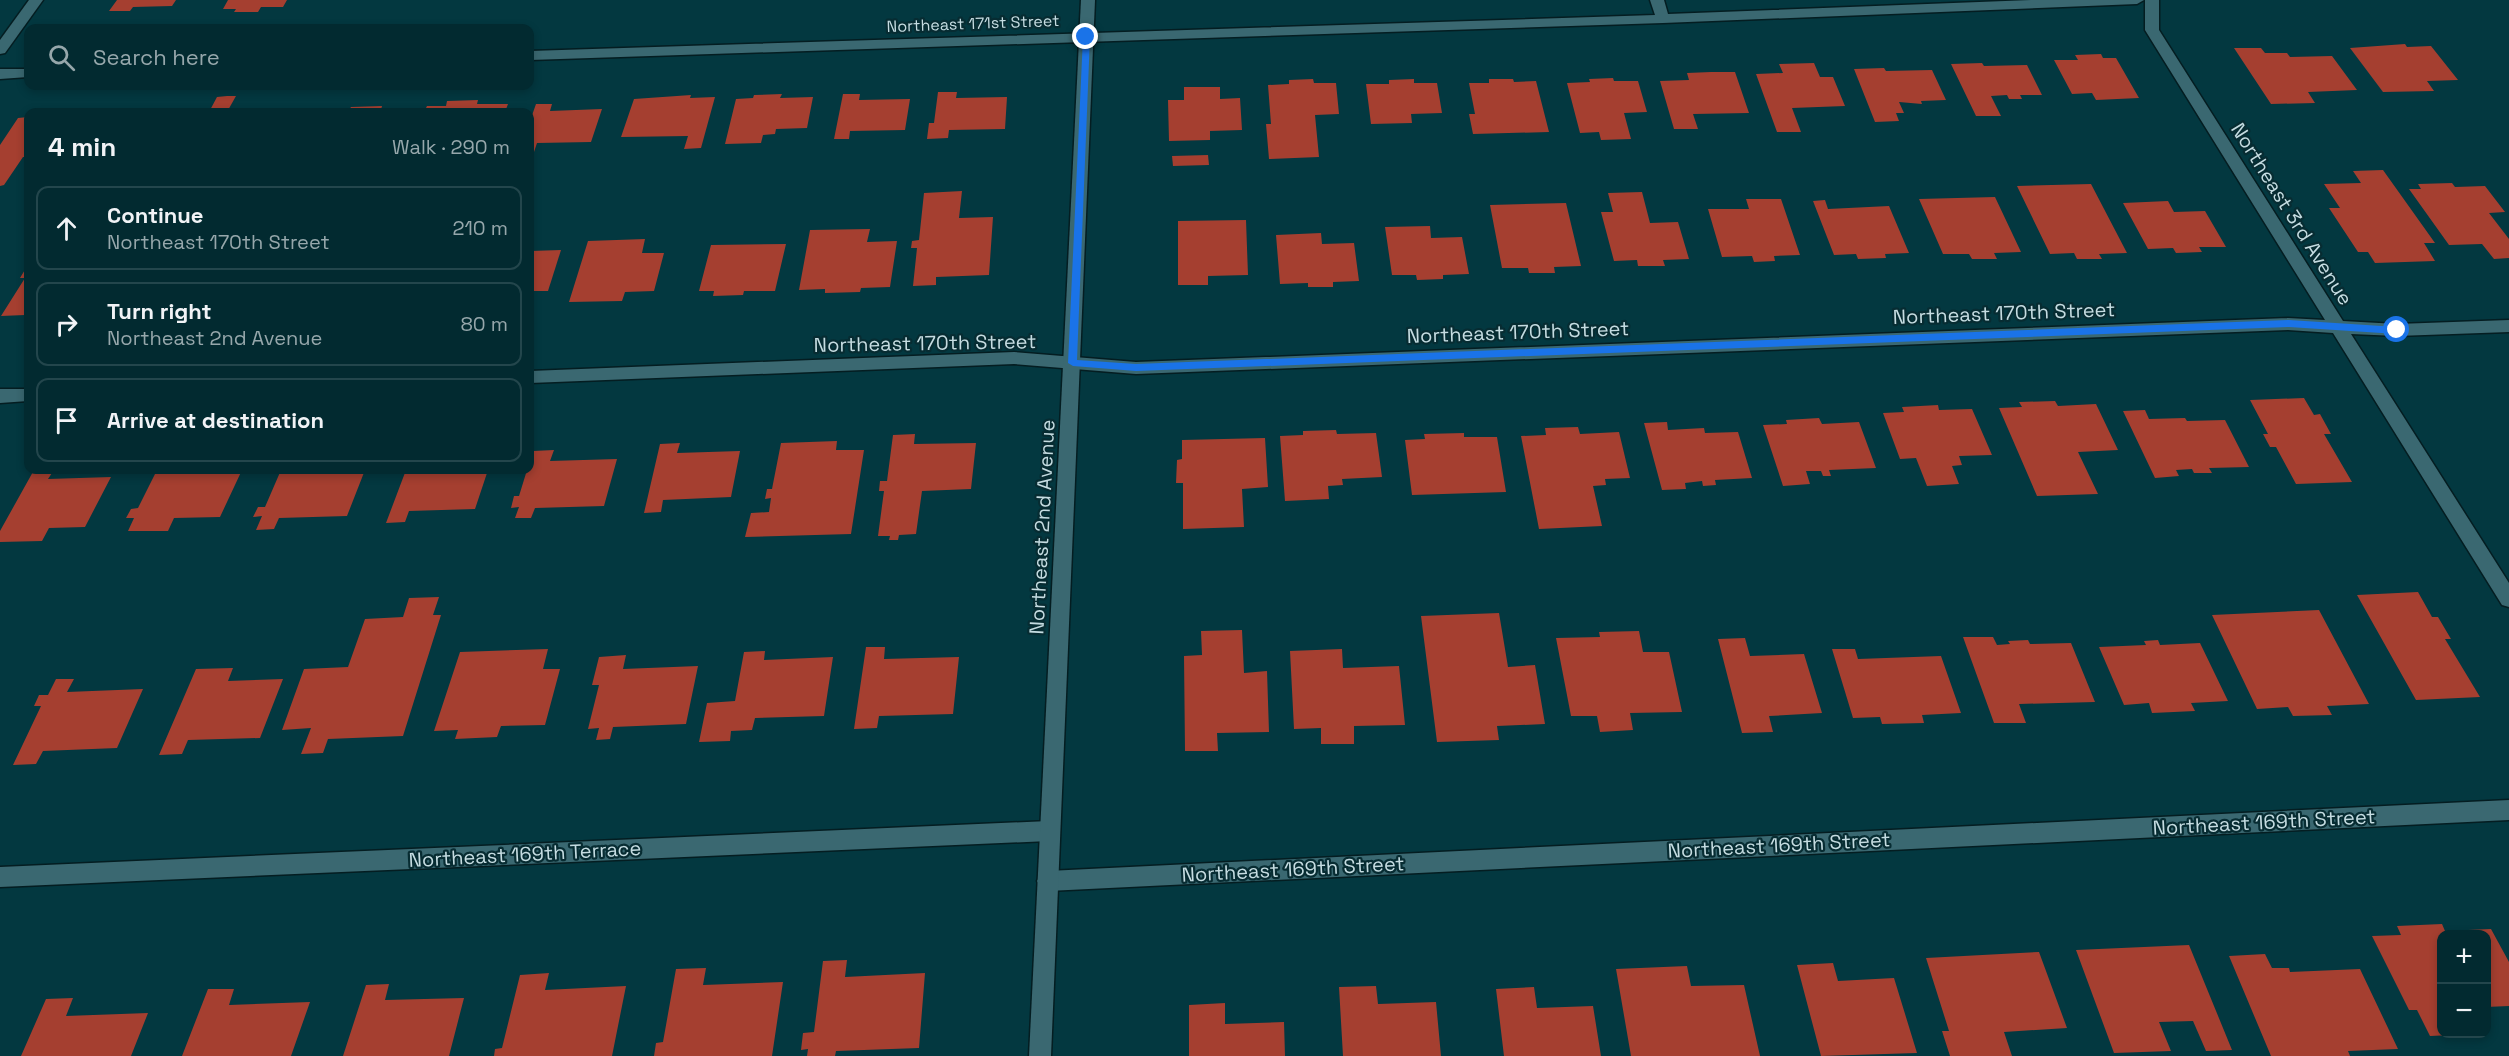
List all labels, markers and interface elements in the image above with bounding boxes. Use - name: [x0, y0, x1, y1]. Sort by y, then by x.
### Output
- street label: Northeast 171st Street: [886, 10, 1060, 37]
- route end: [1072, 23, 1098, 49]
- search box: [24, 24, 534, 90]
- icon: search: [45, 41, 78, 74]
- text: Search here: [93, 43, 220, 71]
- street label: Northeast 3rd Avenue: [2225, 118, 2359, 310]
- text: 4 min: [48, 130, 116, 164]
- text: Walk · 290 m: [392, 134, 510, 160]
- text: Continue: [107, 201, 203, 229]
- icon: ahead: [50, 212, 83, 245]
- text: 210 m: [452, 215, 508, 241]
- text: Northeast 170th Street: [107, 229, 330, 255]
- street label: Northeast 170th Street: [1892, 296, 2116, 330]
- text: Turn right: [107, 297, 212, 325]
- icon: right: [50, 308, 83, 341]
- text: 80 m: [460, 311, 508, 337]
- street label: Northeast 170th Street: [1406, 315, 1630, 349]
- route start: [2383, 316, 2409, 342]
- text: Northeast 2nd Avenue: [107, 325, 322, 351]
- street label: Northeast 170th Street: [814, 328, 1036, 358]
- icon: arrive: [50, 404, 83, 437]
- text: Arrive at destination: [107, 406, 324, 434]
- street label: Northeast 2nd Avenue: [1023, 419, 1061, 635]
- street label: Northeast 169th Street: [2152, 803, 2376, 841]
- street label: Northeast 169th Street: [1667, 826, 1891, 864]
- street label: Northeast 169th Terrace: [408, 835, 642, 873]
- street label: Northeast 169th Street: [1181, 850, 1405, 888]
- map controls: [2437, 930, 2491, 1038]
- button: +: [2437, 930, 2491, 984]
- button: −: [2437, 984, 2491, 1038]

